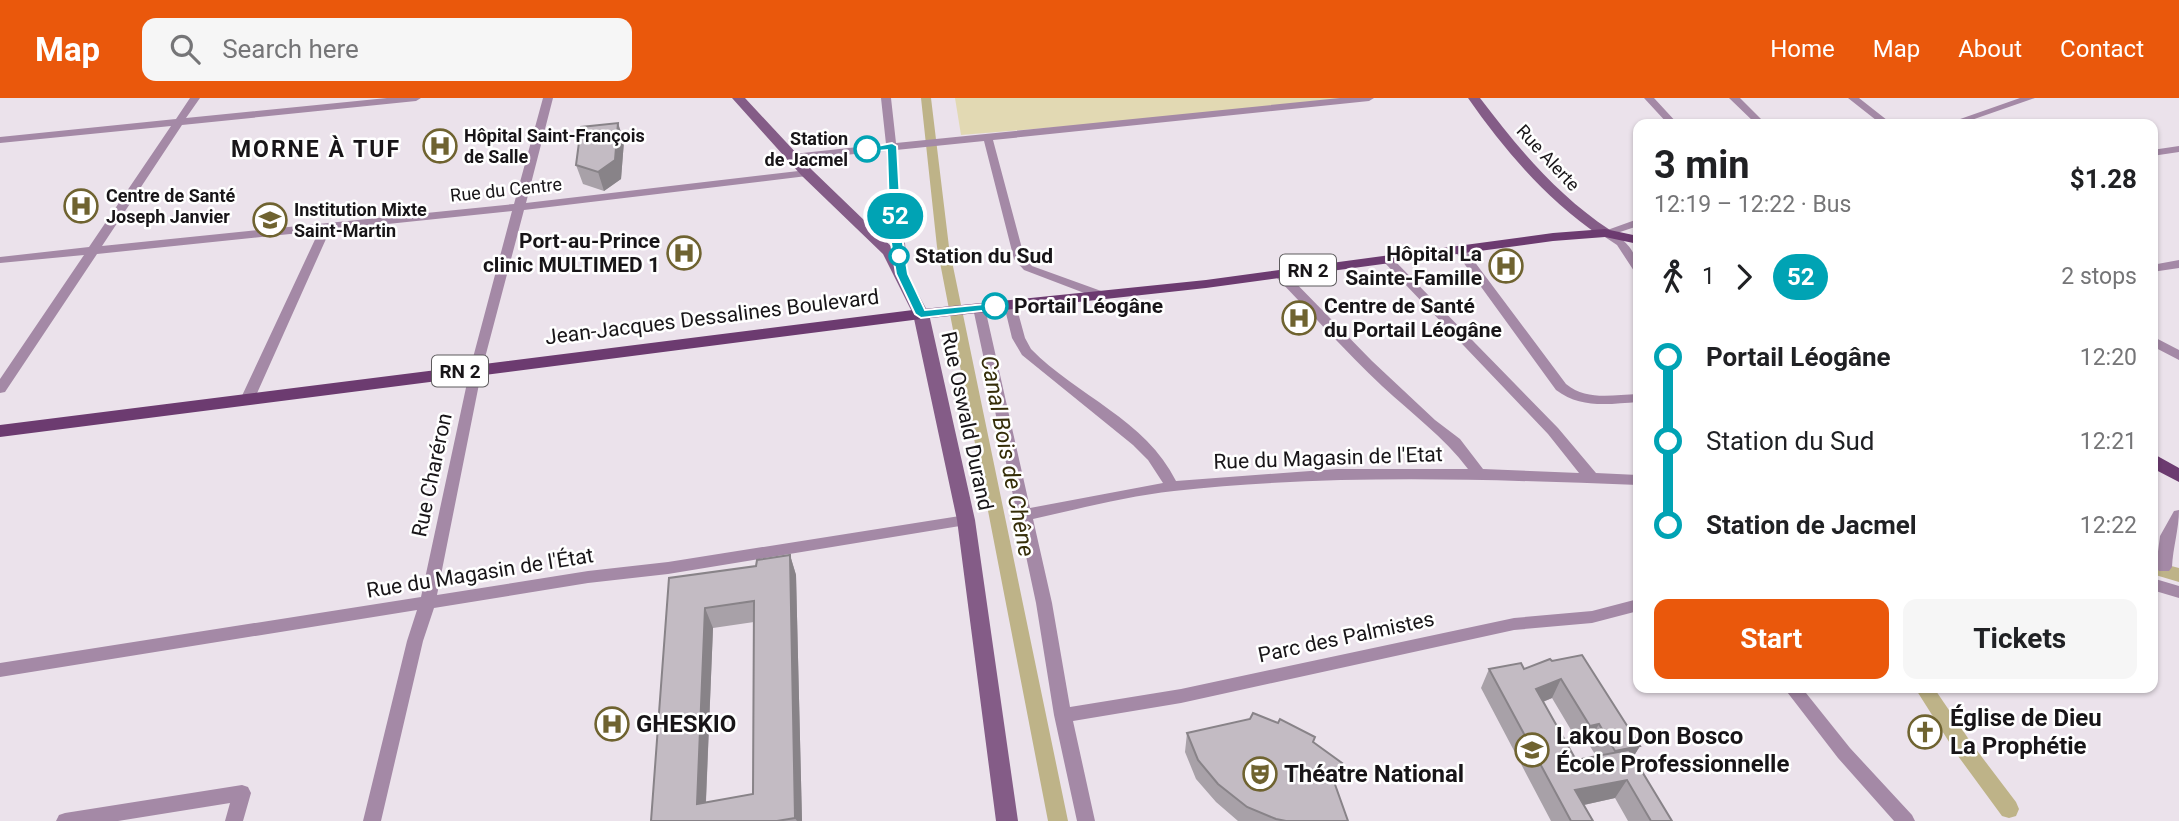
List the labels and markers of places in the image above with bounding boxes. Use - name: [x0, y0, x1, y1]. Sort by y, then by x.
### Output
- place label: Hôpital Saint-François de Salle: [464, 125, 645, 167]
- hospital icon: Hôpital Saint-François de Salle: [421, 127, 459, 165]
- place label: Station de Jacmel: [765, 128, 848, 170]
- marker: Station de Jacmel: [854, 136, 880, 162]
- place label: Centre de Santé Joseph Janvier: [106, 185, 236, 227]
- hospital icon: Centre de Santé Joseph Janvier: [62, 187, 100, 225]
- place label: Institution Mixte Saint-Martin: [294, 199, 427, 241]
- school or university icon: Institution Mixte Saint-Martin: [251, 201, 289, 239]
- place label: Port-au-Prince clinic MULTIMED 1: [483, 229, 660, 277]
- hospital icon: Port-au-Prince clinic MULTIMED 1: [665, 234, 703, 272]
- place label: Hôpital La Sainte-Famille: [1345, 242, 1482, 290]
- place label: Station du Sud: [915, 244, 1053, 268]
- marker: Station du Sud: [889, 246, 909, 266]
- hospital icon: Hôpital La Sainte-Famille: [1487, 247, 1525, 285]
- marker: Portail Léogâne: [982, 293, 1008, 319]
- place label: Portail Léogâne: [1014, 294, 1163, 318]
- place label: Centre de Santé du Portail Léogâne: [1324, 294, 1502, 342]
- hospital icon: Centre de Santé du Portail Léogâne: [1280, 299, 1318, 337]
- place label: Église de Dieu La Prophétie: [1950, 704, 2102, 760]
- hospital icon: GHESKIO: [593, 705, 631, 743]
- place label: GHESKIO: [636, 710, 736, 738]
- church icon: Église de Dieu La Prophétie: [1906, 713, 1944, 751]
- place label: Lakou Don Bosco École Professionnelle: [1556, 722, 1789, 778]
- school or university icon: Lakou Don Bosco École Professionnelle: [1513, 731, 1551, 769]
- theatre icon: Théatre National: [1241, 755, 1279, 793]
- place label: Théatre National: [1284, 760, 1464, 788]

